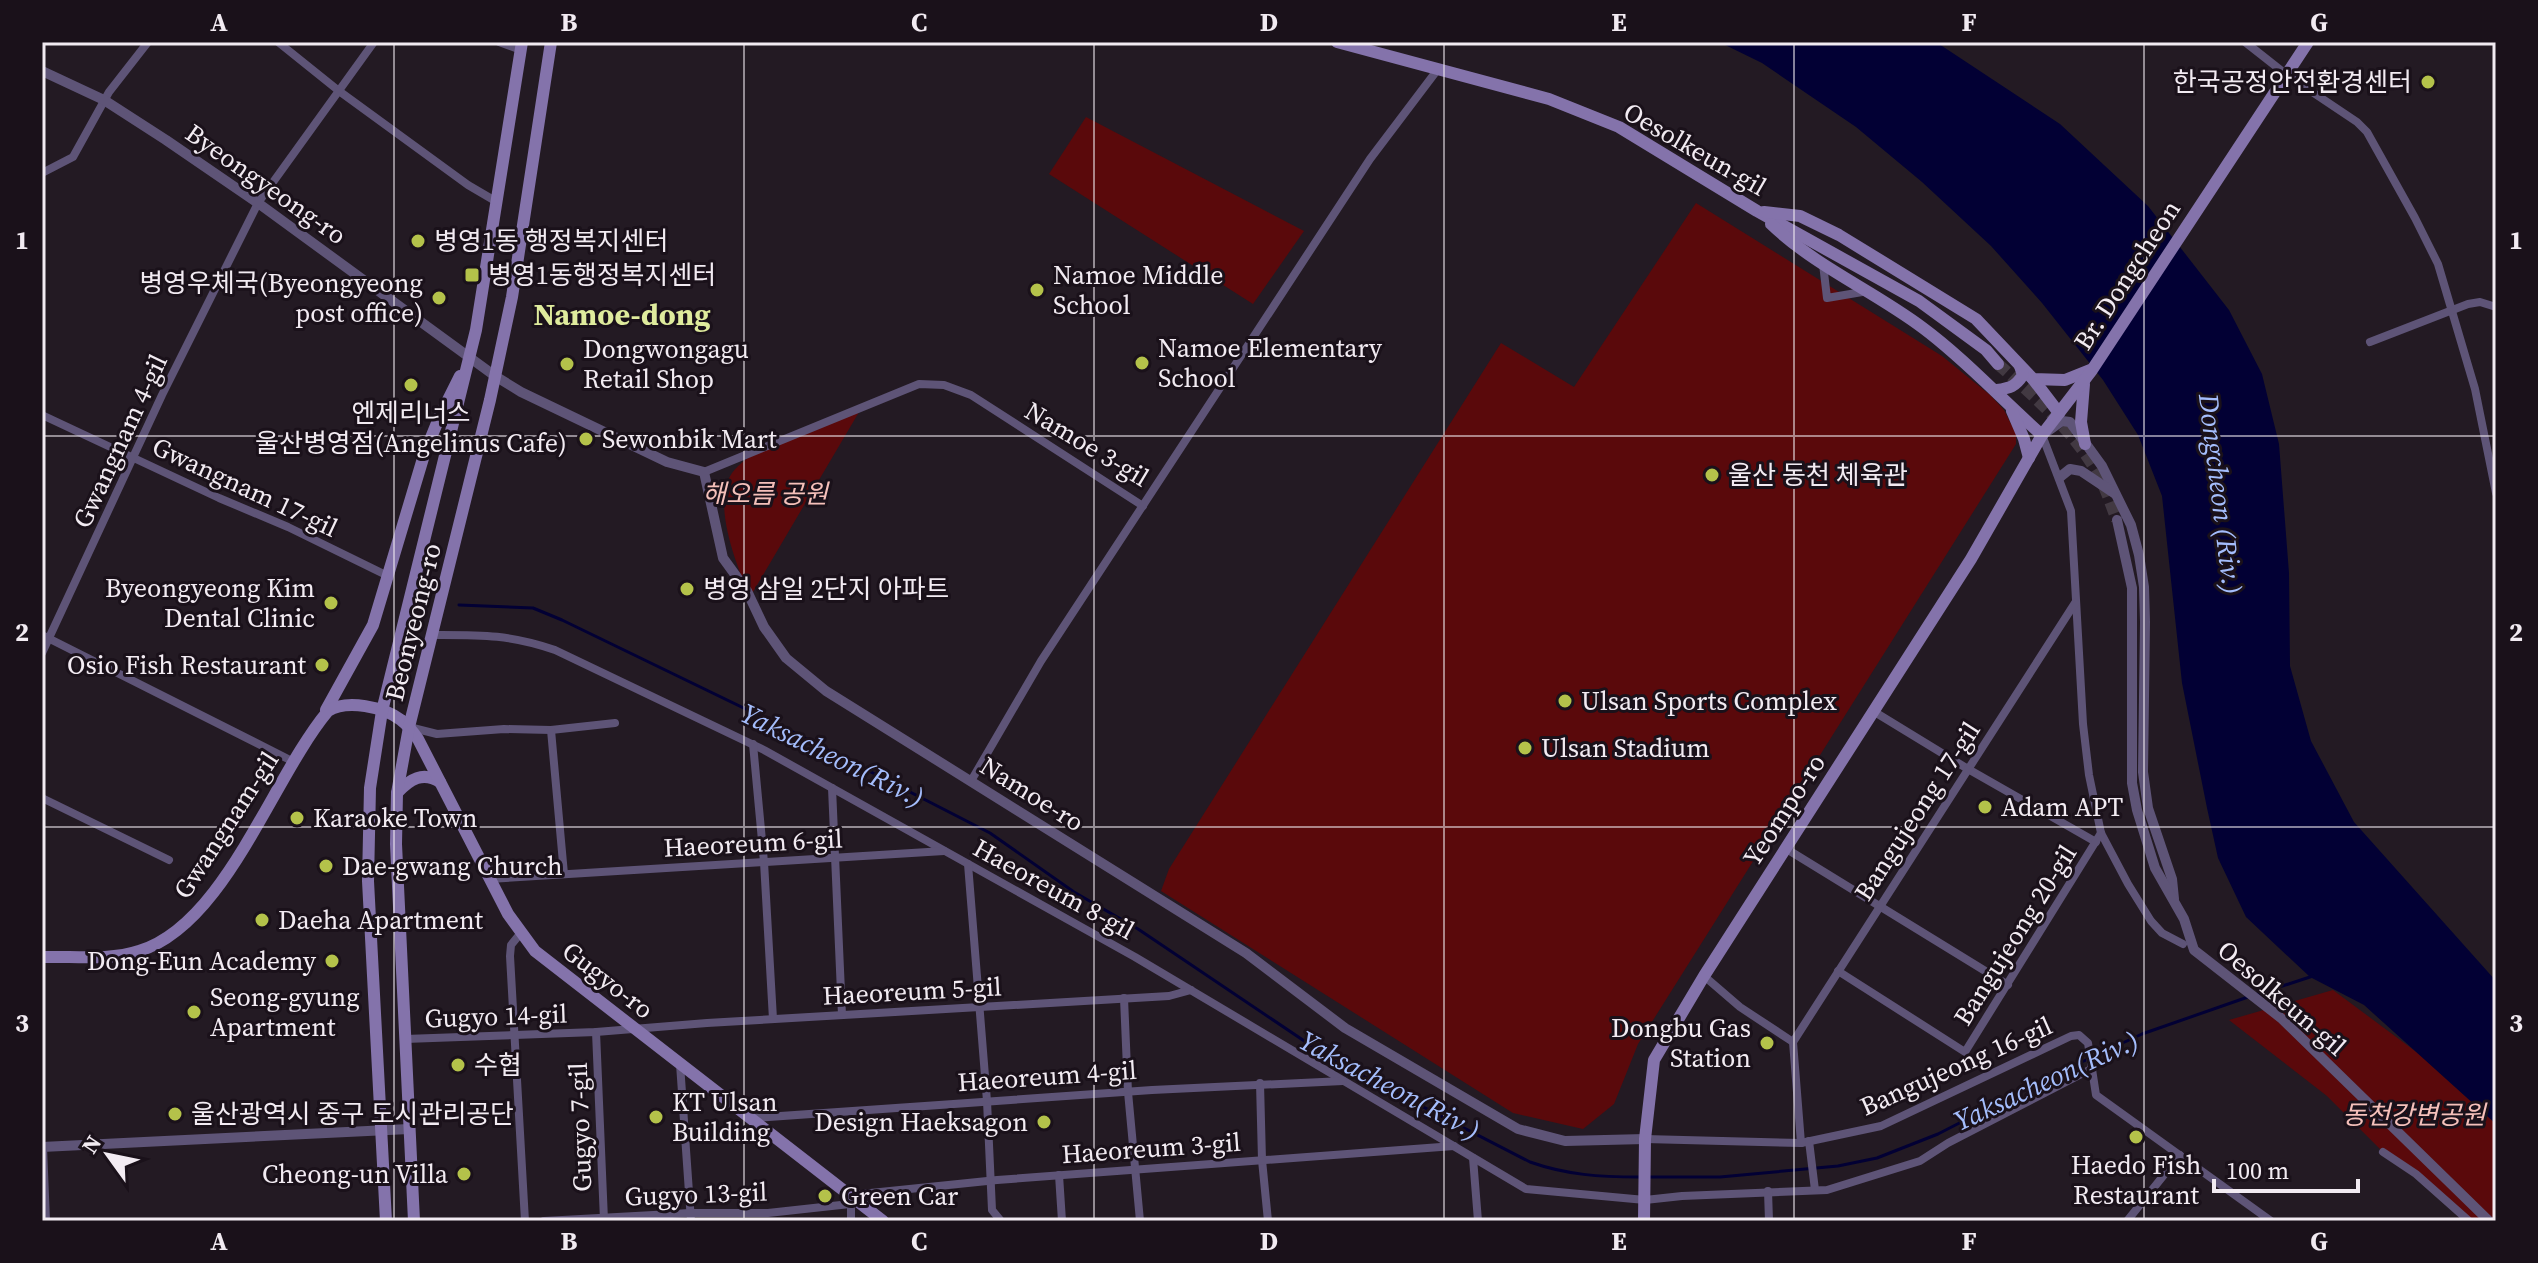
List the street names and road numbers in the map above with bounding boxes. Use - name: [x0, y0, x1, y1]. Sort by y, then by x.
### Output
- street label: Oesolkeun-gil: [1617, 94, 1773, 205]
- street label: Byeongyeong-ro: [178, 115, 354, 253]
- street label: Br. Dongcheon: [2065, 193, 2189, 357]
- street label: Gwangnam 4-gil: [64, 348, 176, 534]
- street label: Namoe 3-gil: [1018, 393, 1156, 495]
- street label: Gwangnam 17-gil: [146, 428, 344, 546]
- street label: Beonyeong-ro: [376, 539, 450, 705]
- street label: Bangujeong 17-gil: [1846, 714, 1989, 908]
- street label: Gwangnam-gil: [165, 744, 287, 906]
- street label: Yeompo-ro: [1734, 747, 1834, 873]
- street label: Namoe-ro: [973, 748, 1091, 840]
- street label: Haeoreum 6-gil: [662, 820, 844, 866]
- street label: Haeoreum 8-gil: [967, 830, 1141, 948]
- street label: Bangujeong 20-gil: [1945, 838, 2085, 1032]
- street label: Oesolkeun-gil: [2210, 932, 2354, 1064]
- street label: Gugyo-ro: [555, 933, 661, 1027]
- street label: Haeoreum 5-gil: [821, 968, 1003, 1014]
- street label: Gugyo 14-gil: [424, 996, 568, 1036]
- street label: Bangujeong 16-gil: [1854, 1007, 2058, 1125]
- street label: Haeoreum 4-gil: [956, 1052, 1138, 1100]
- street label: Gugyo 7-gil: [560, 1061, 600, 1192]
- street label: Haeoreum 3-gil: [1060, 1124, 1242, 1172]
- street label: Gugyo 13-gil: [624, 1174, 768, 1214]

